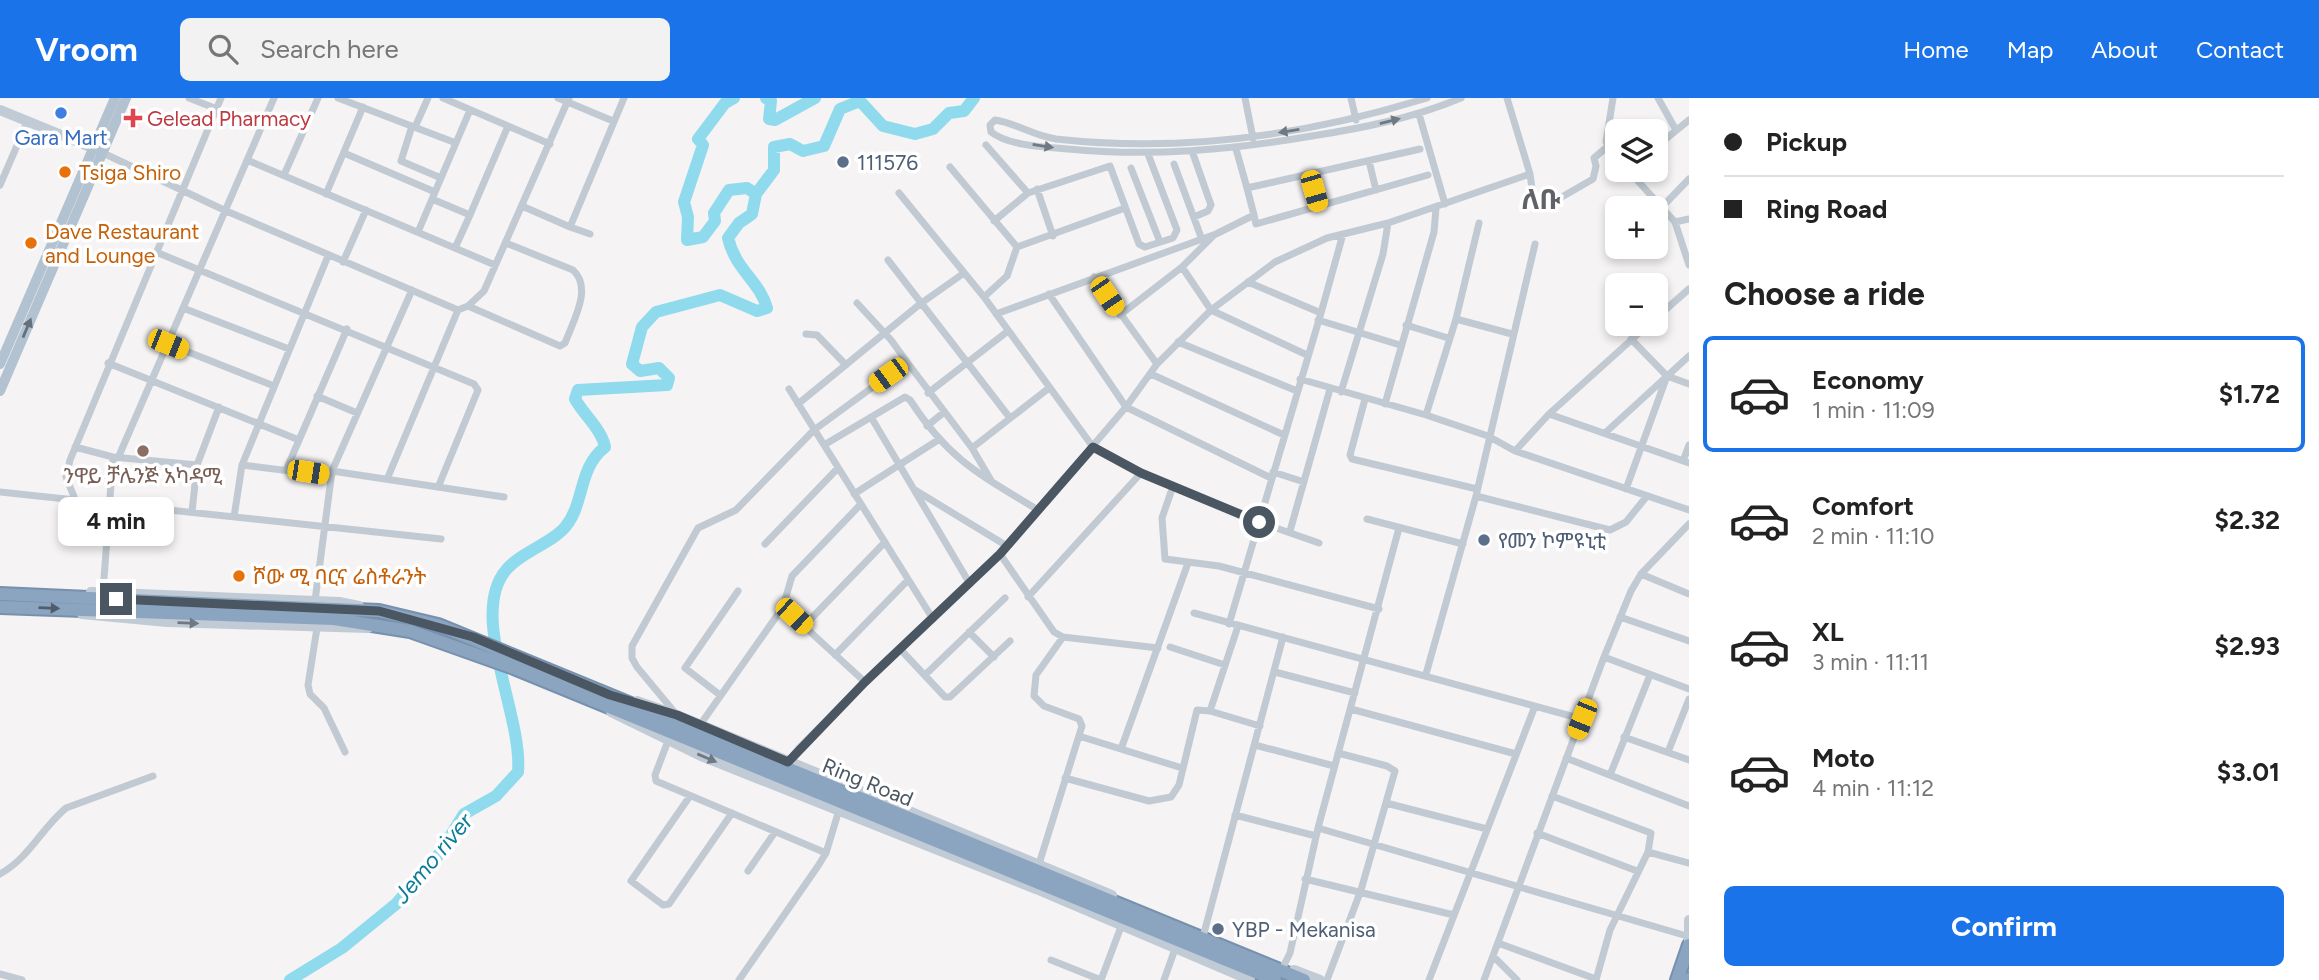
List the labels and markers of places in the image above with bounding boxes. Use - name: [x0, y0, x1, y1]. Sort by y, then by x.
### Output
- marker: Gara Mart: [53, 105, 69, 121]
- place label: Gelead Pharmacy: [147, 106, 311, 131]
- marker: Gelead Pharmacy: [125, 110, 141, 126]
- place label: Gara Mart: [14, 125, 108, 150]
- place label: 111576: [857, 150, 918, 175]
- marker: 111576: [835, 154, 851, 170]
- place label: Tsiga Shiro: [79, 160, 181, 185]
- marker: Tsiga Shiro: [57, 164, 73, 180]
- place label: Dave Restaurant and Lounge: [45, 219, 200, 268]
- marker: Dave Restaurant and Lounge: [23, 235, 39, 251]
- marker: ንዋይ ቻሌንጅ አካዳሚ: [135, 443, 151, 459]
- place label: ንዋይ ቻሌንጅ አካዳሚ: [64, 463, 222, 488]
- place label: የመን ኮምዩኒቲ: [1498, 528, 1606, 553]
- marker: የመን ኮምዩኒቲ: [1476, 532, 1492, 548]
- place label: ሾው ሚ ባርና ሬስቶራንት: [253, 564, 427, 589]
- marker: ሾው ሚ ባርና ሬስቶራንት: [231, 568, 247, 584]
- place label: YBP - Mekanisa: [1232, 917, 1376, 942]
- marker: YBP - Mekanisa: [1210, 921, 1226, 937]

